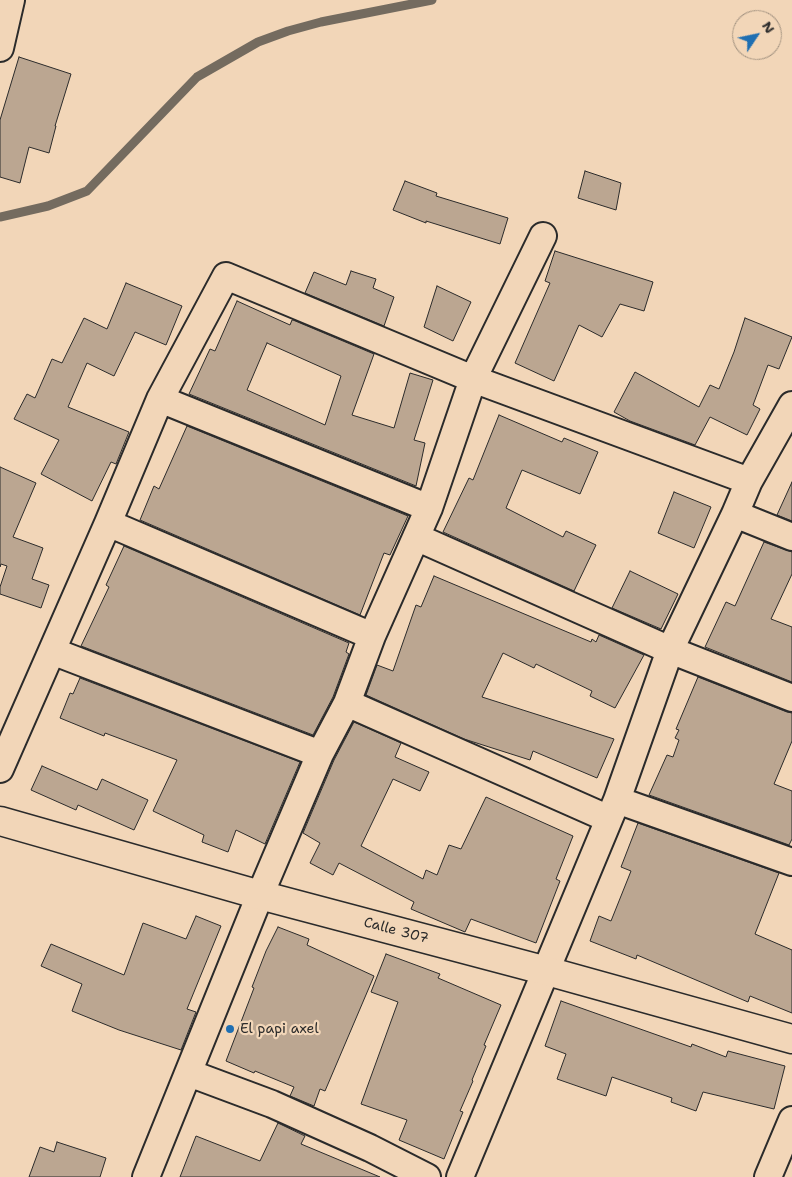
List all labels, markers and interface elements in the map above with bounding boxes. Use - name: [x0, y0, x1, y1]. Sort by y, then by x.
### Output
- north arrow: [732, 10, 782, 60]
- text: N: [758, 18, 779, 37]
- street label: Calle 307: [362, 914, 430, 948]
- place label: El papi axel: [240, 1021, 319, 1037]
- marker: El papi axel: [224, 1023, 236, 1035]

